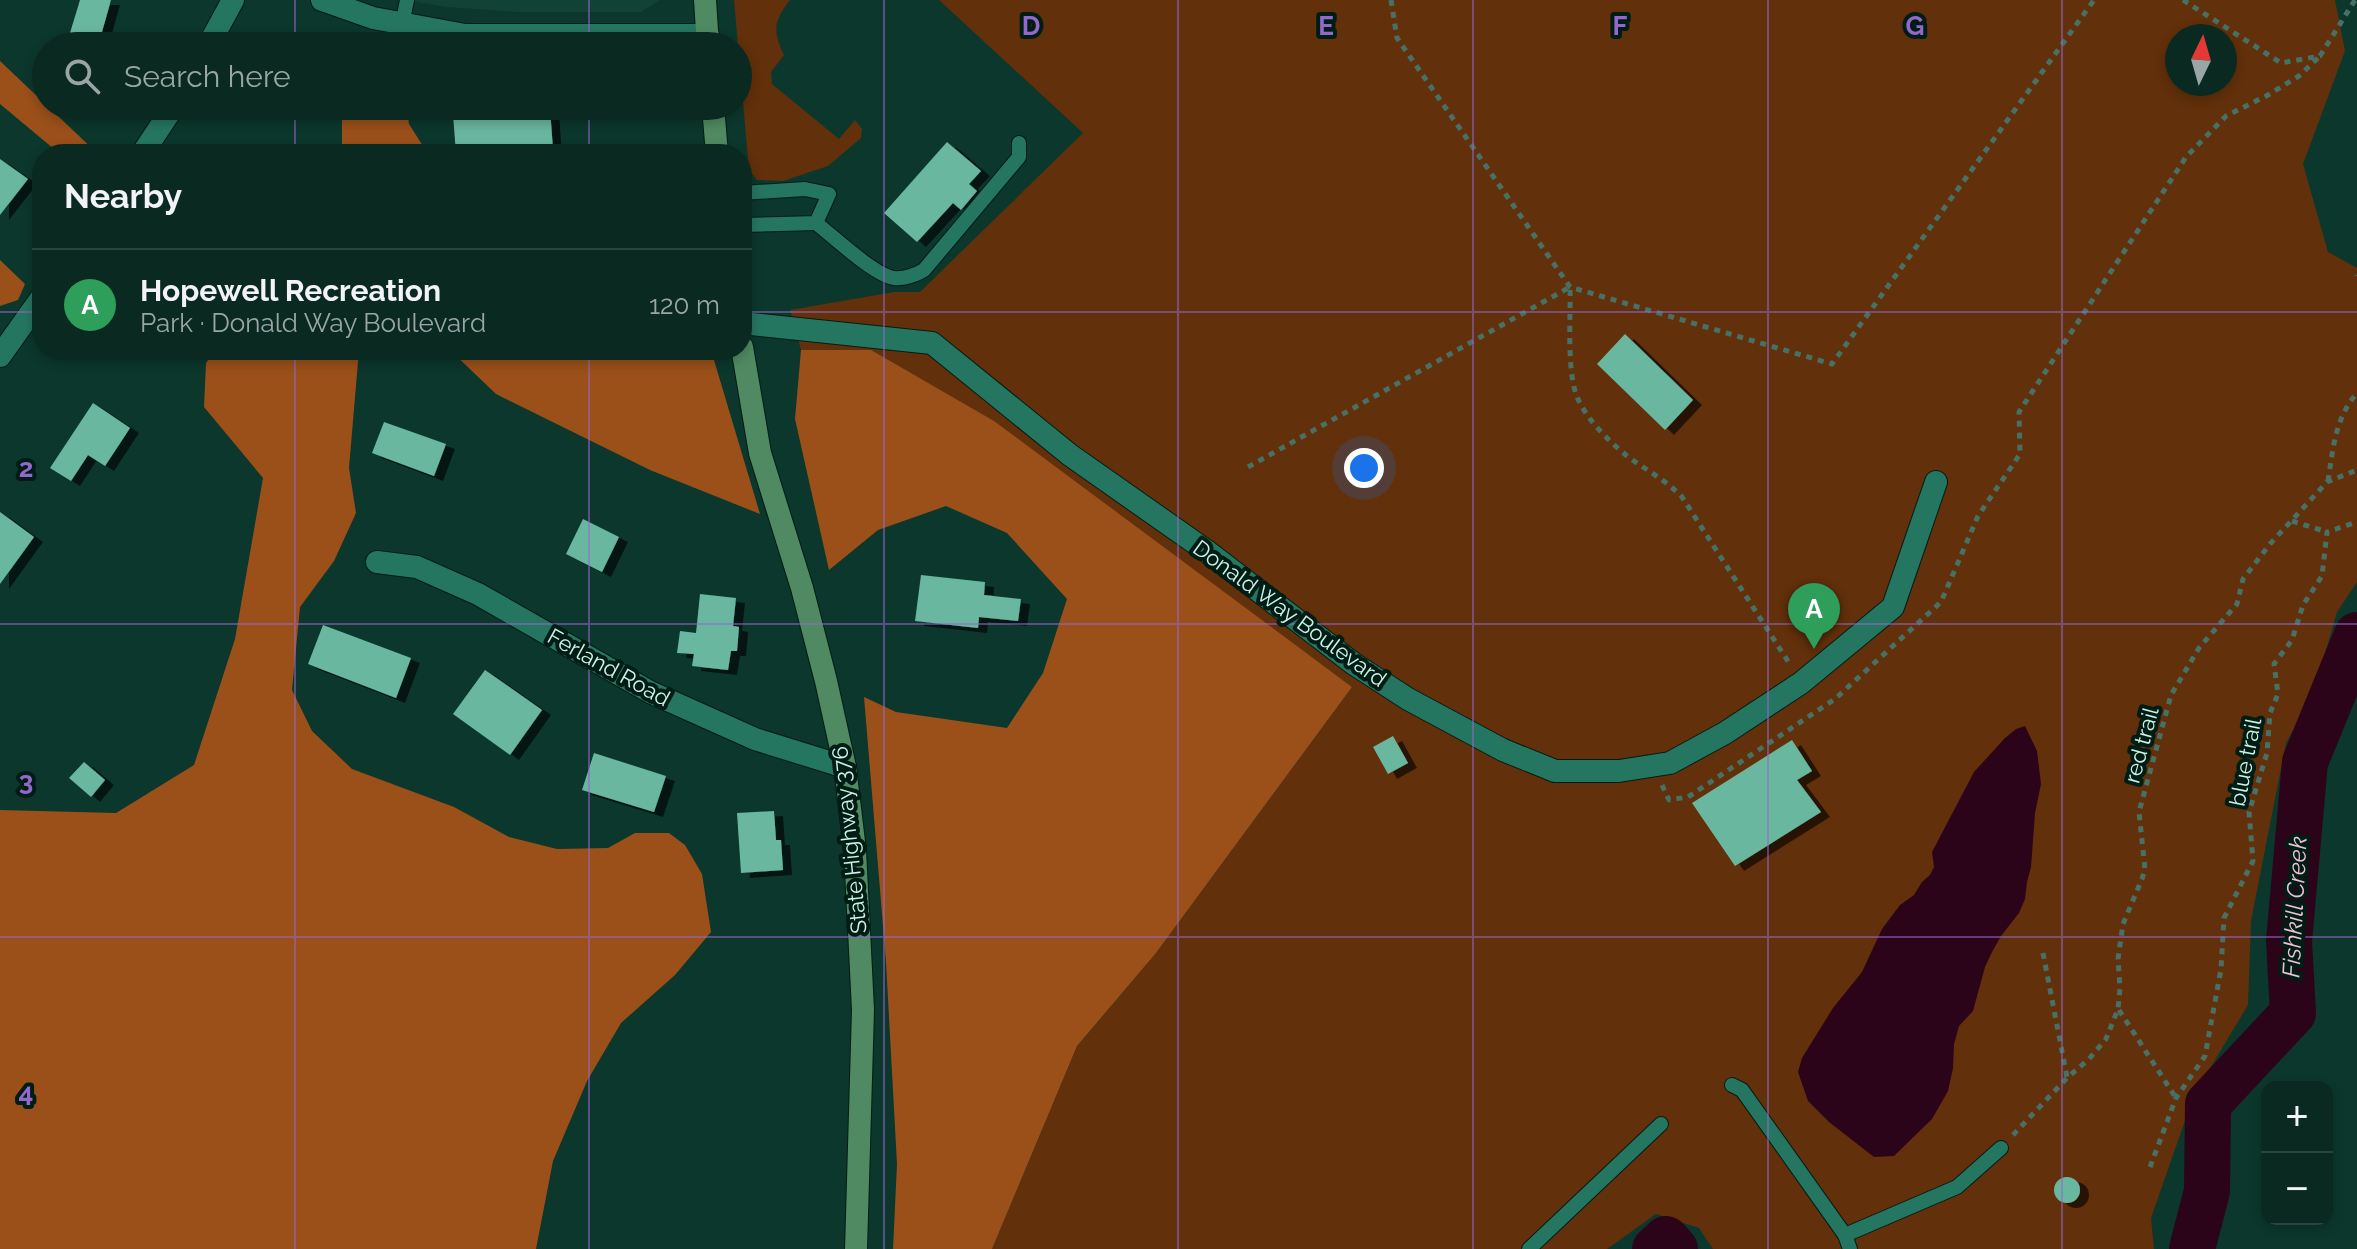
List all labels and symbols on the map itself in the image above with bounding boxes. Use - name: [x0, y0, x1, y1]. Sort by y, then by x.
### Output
- text: D: [1022, 11, 1040, 41]
- text: E: [1318, 11, 1334, 41]
- text: F: [1613, 11, 1628, 41]
- text: G: [1906, 11, 1924, 41]
- north arrow: [2165, 24, 2237, 96]
- your location: [1344, 448, 1384, 488]
- text: 2: [19, 453, 33, 483]
- street label: Donald Way Boulevard: [1188, 534, 1392, 692]
- pin: A: [1788, 583, 1840, 649]
- street label: Ferland Road: [543, 623, 675, 711]
- street label: red trail: [2118, 704, 2164, 786]
- street label: blue trail: [2224, 716, 2266, 808]
- street label: State Highway 376: [826, 745, 872, 935]
- text: 3: [19, 766, 33, 796]
- water label: Fishkill Creek: [2276, 835, 2313, 978]
- text: 4: [19, 1078, 33, 1108]

